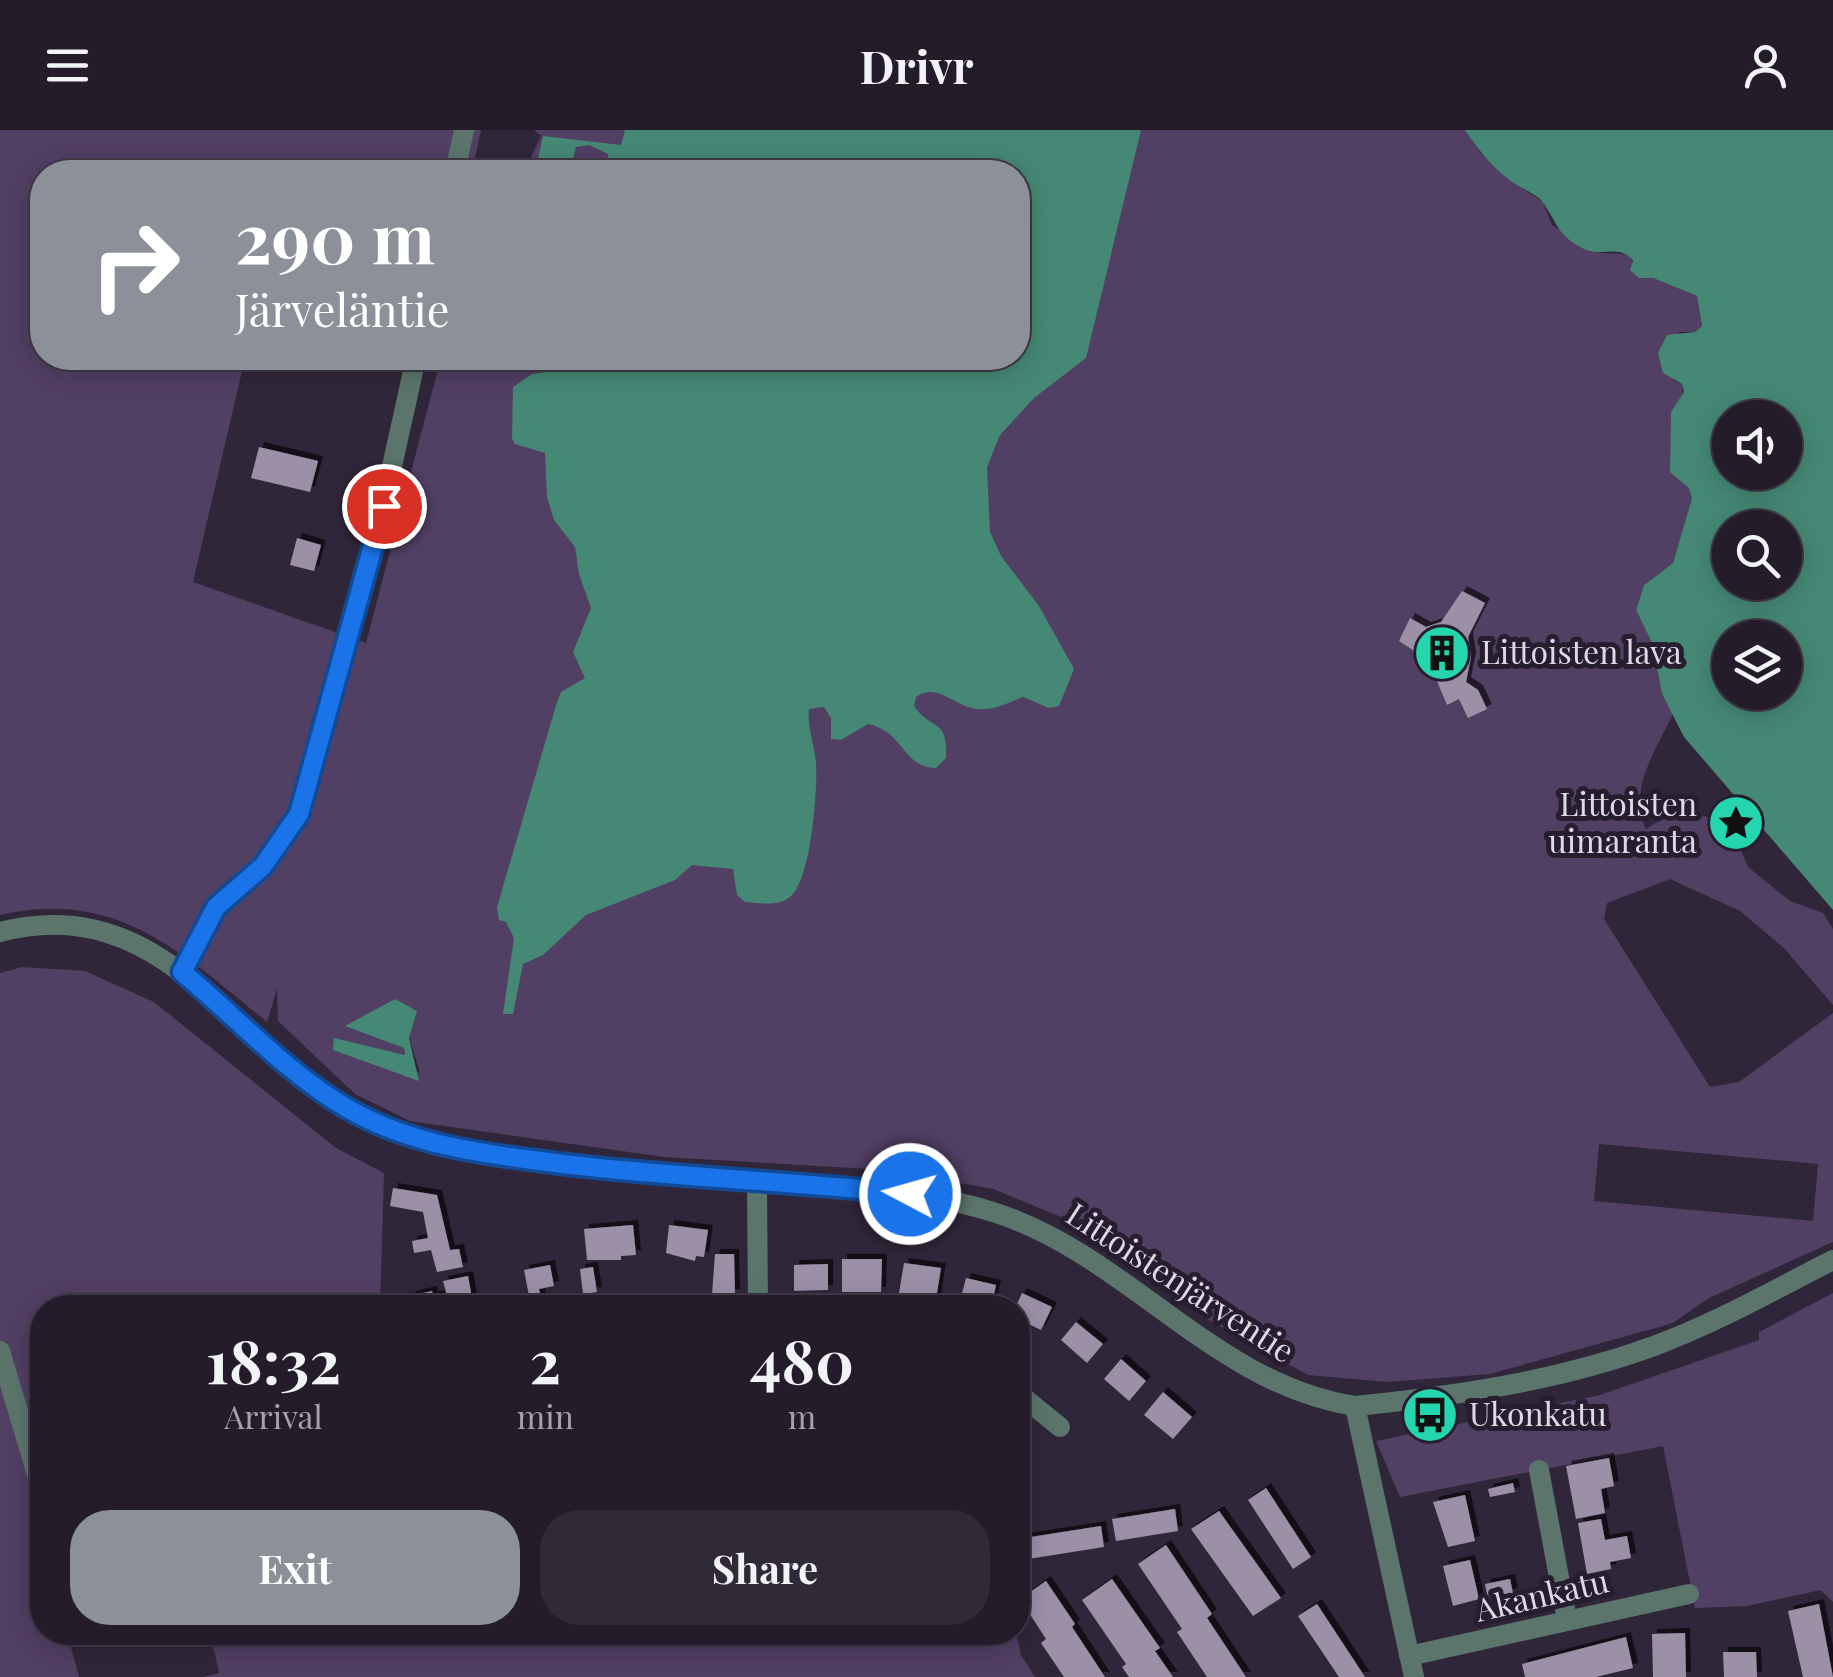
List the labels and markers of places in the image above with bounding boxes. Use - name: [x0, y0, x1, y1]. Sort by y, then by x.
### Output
- pin: [342, 464, 427, 549]
- building icon: Littoisten lava: [1412, 623, 1472, 683]
- place label: Littoisten lava: [1481, 629, 1682, 672]
- place label: Littoisten uimaranta: [1548, 781, 1697, 861]
- place icon: Littoisten uimaranta: [1706, 793, 1766, 853]
- bus stop icon: Ukonkatu: [1400, 1385, 1460, 1445]
- place label: Ukonkatu: [1469, 1391, 1607, 1434]

